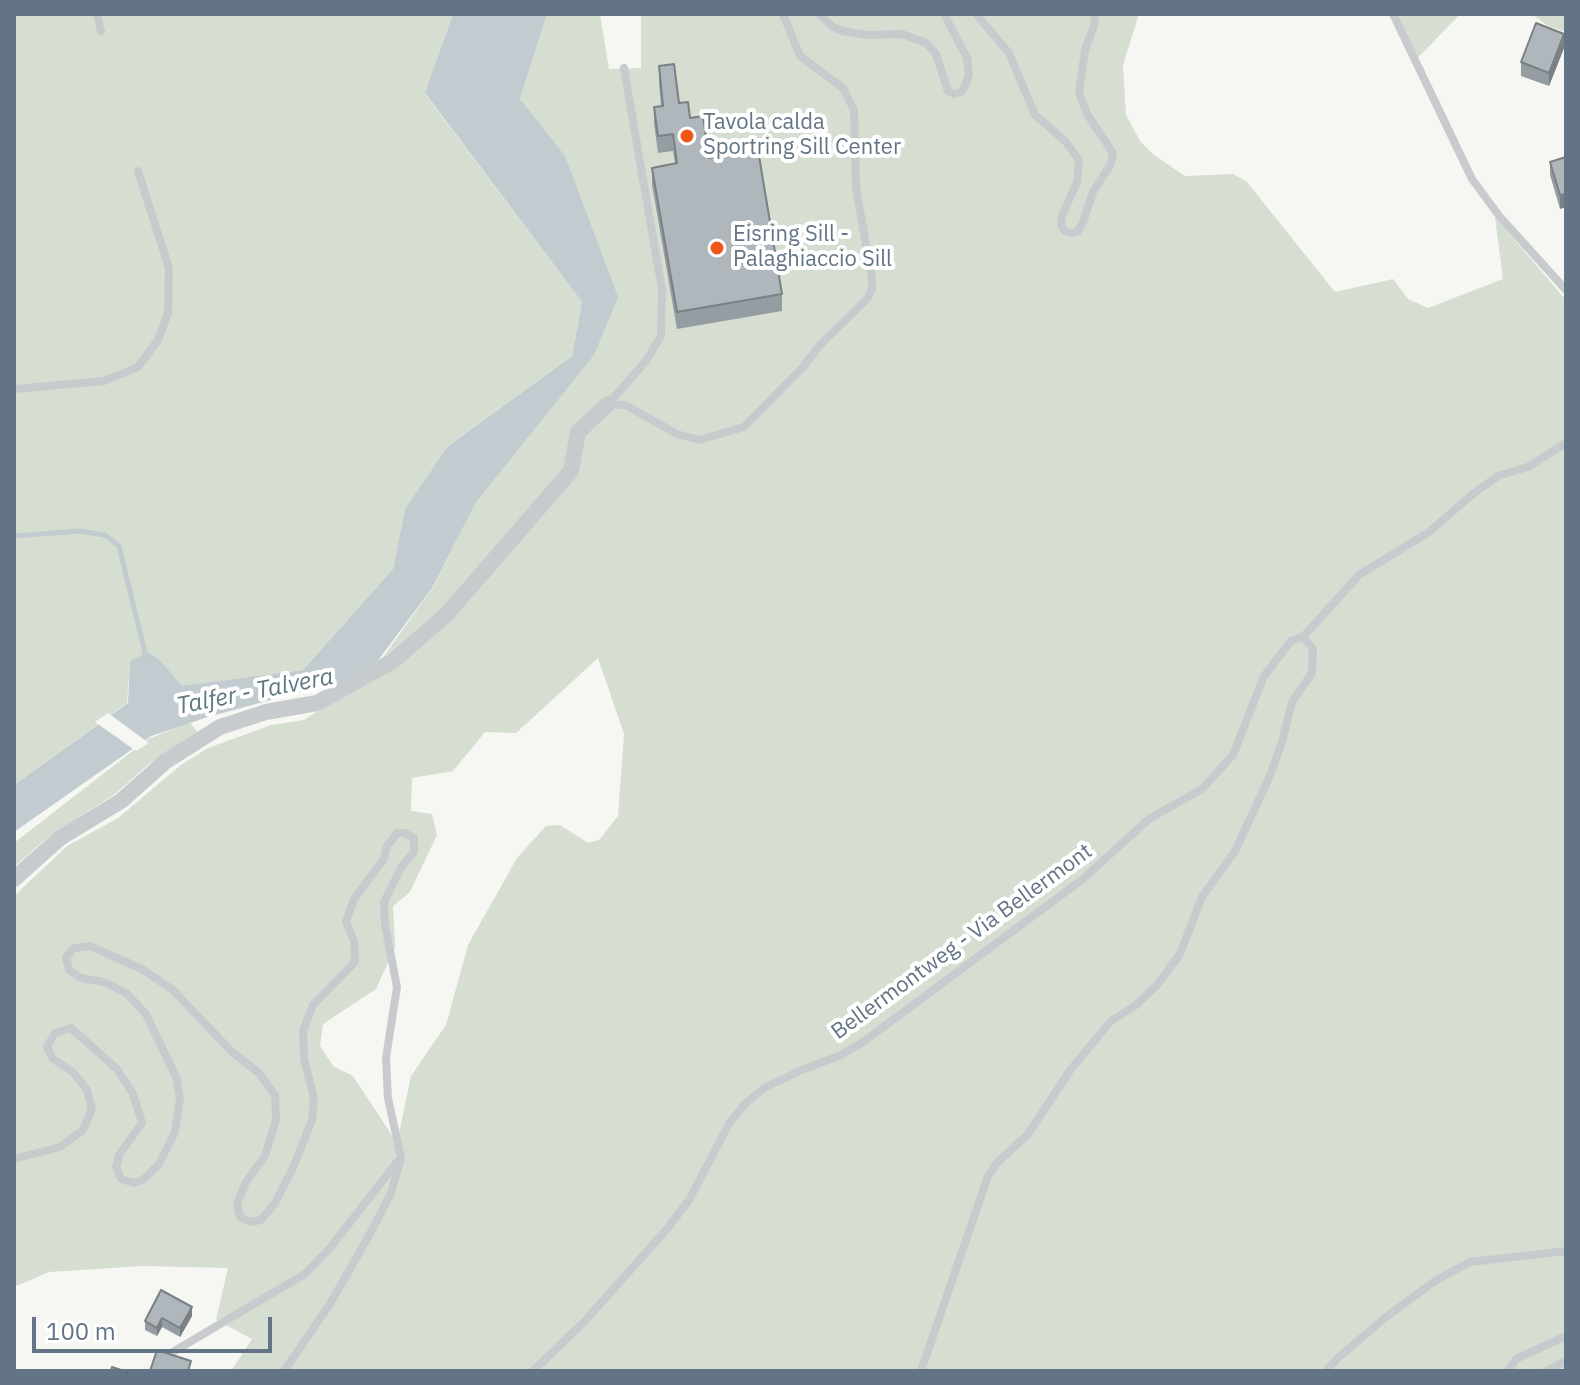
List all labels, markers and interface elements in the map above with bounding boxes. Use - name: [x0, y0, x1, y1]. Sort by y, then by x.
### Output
- place label: Tavola calda Sportring Sill Center: [703, 110, 901, 162]
- marker: Tavola calda Sportring Sill Center: [678, 127, 696, 145]
- place label: Eisring Sill - Palaghiaccio Sill: [733, 222, 892, 274]
- marker: Eisring Sill - Palaghiaccio Sill: [708, 239, 726, 257]
- water label: Talfer - Talvera: [174, 663, 336, 721]
- street label: Bellermontweg - Via Bellermont: [826, 838, 1098, 1046]
- scale bar: [36, 1301, 276, 1351]
- text: 100 m: [46, 1315, 116, 1347]

